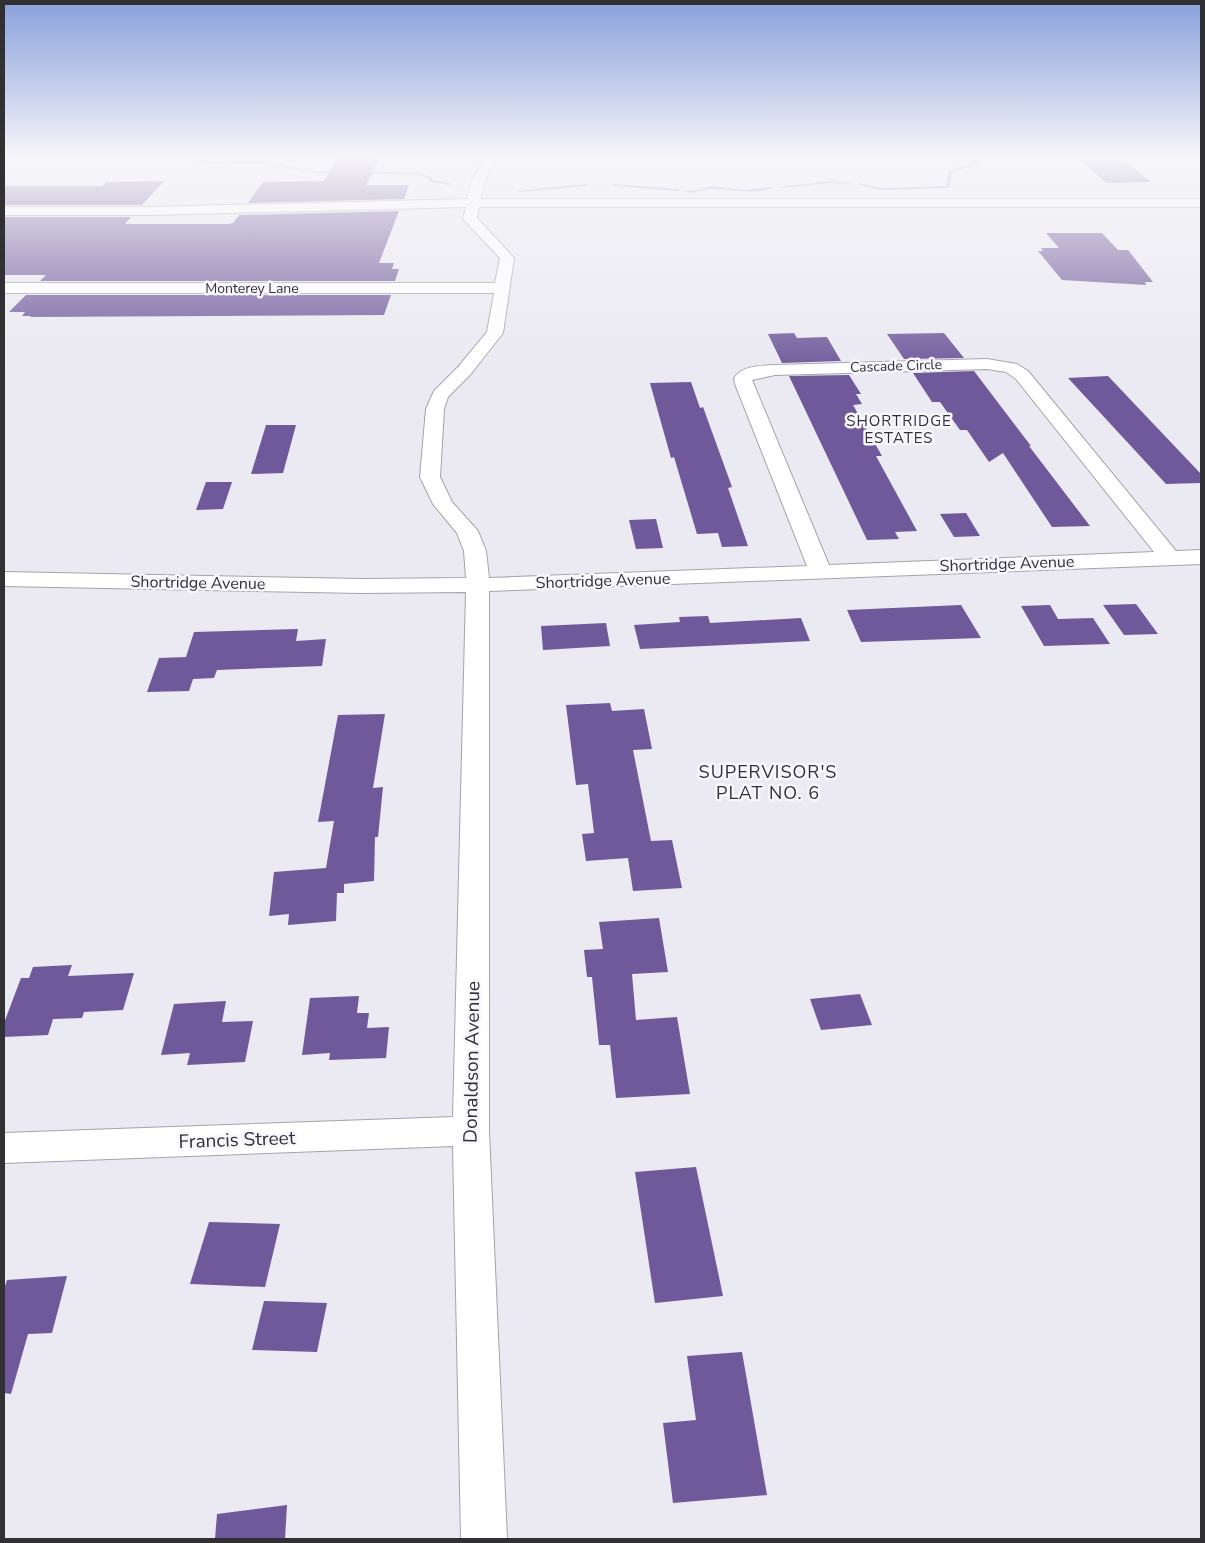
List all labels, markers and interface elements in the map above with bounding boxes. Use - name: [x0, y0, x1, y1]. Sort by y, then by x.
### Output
- street label: Monterey Lane: [205, 279, 299, 298]
- street label: Cascade Circle: [850, 355, 942, 377]
- district label: SHORTRIDGE ESTATES: [846, 411, 952, 448]
- street label: Shortridge Avenue: [939, 551, 1075, 577]
- street label: Shortridge Avenue: [535, 568, 671, 594]
- street label: Shortridge Avenue: [130, 571, 266, 595]
- district label: SUPERVISOR'S PLAT NO. 6: [699, 760, 837, 805]
- street label: Donaldson Avenue: [458, 981, 486, 1143]
- street label: Francis Street: [178, 1125, 296, 1155]

